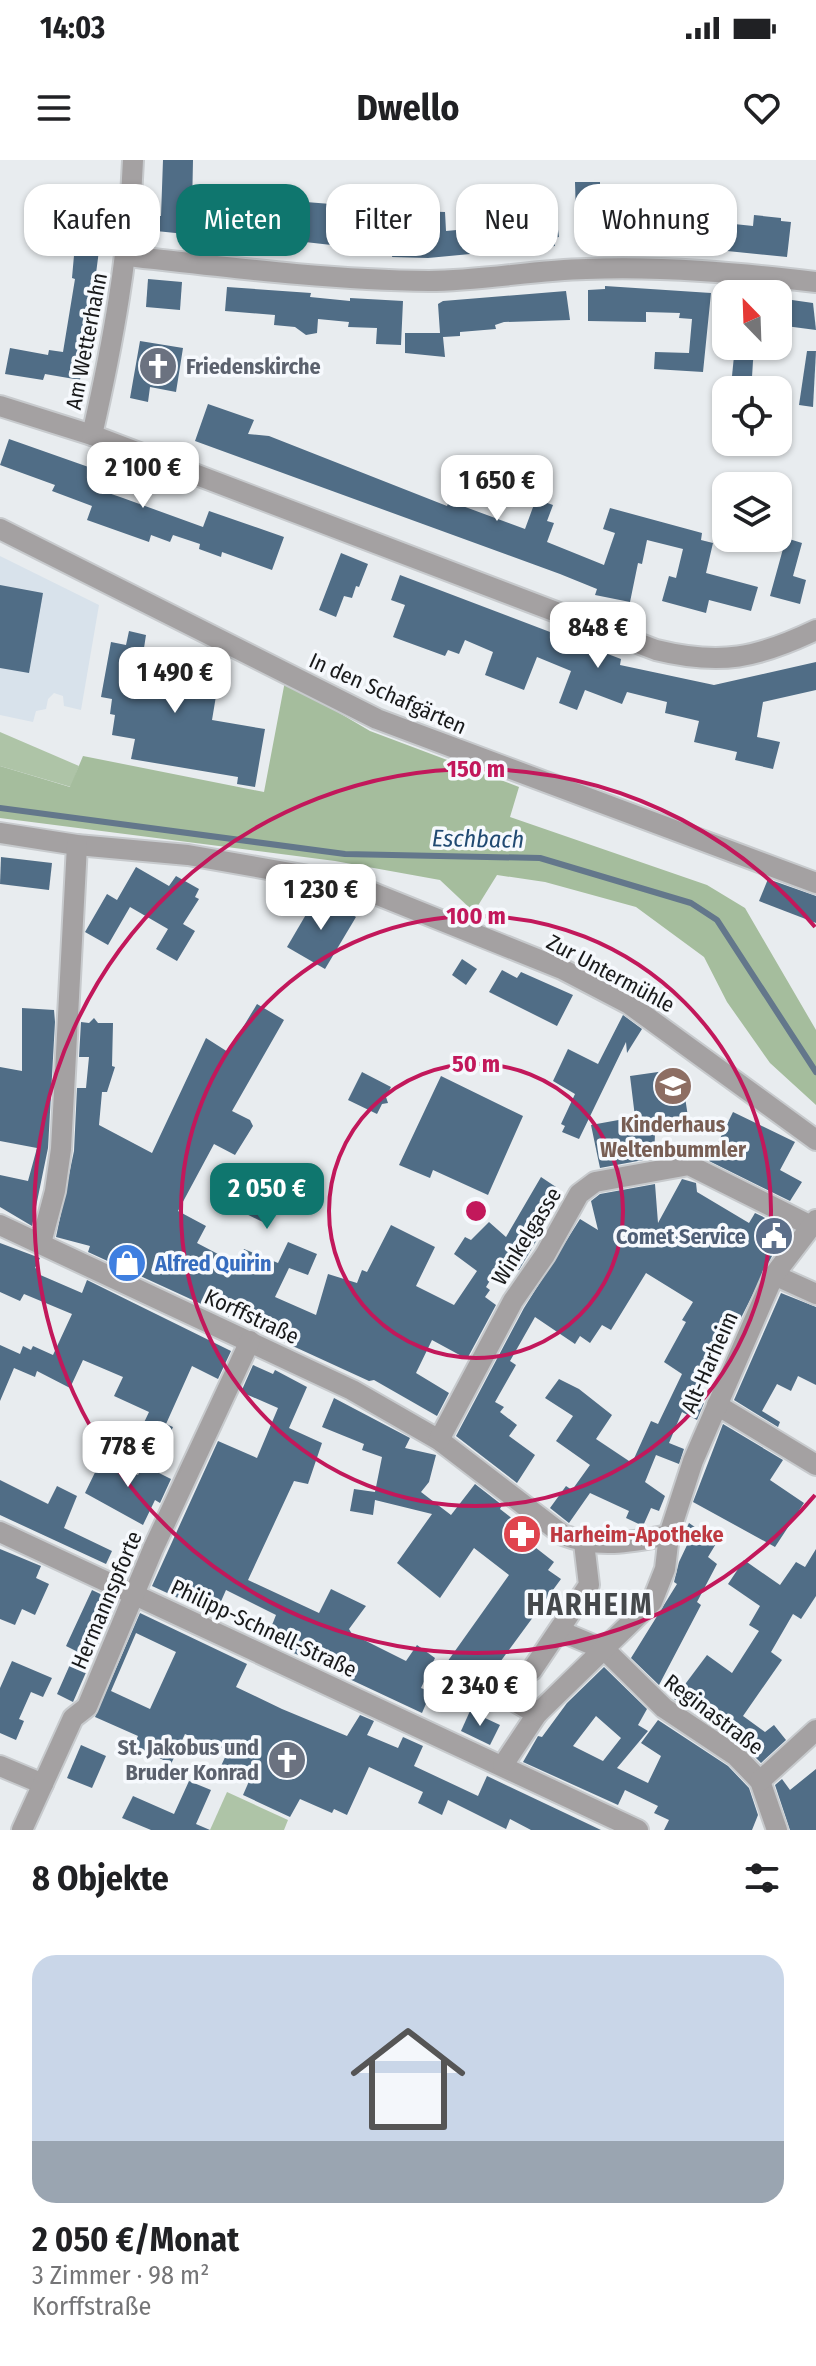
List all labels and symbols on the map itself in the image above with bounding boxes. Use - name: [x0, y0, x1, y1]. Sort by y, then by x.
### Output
- street label: Am Wetterhahn: [60, 270, 113, 412]
- north arrow: [712, 280, 792, 360]
- church icon: Friedenskirche: [137, 345, 179, 387]
- place label: Friedenskirche: [186, 353, 321, 380]
- pin: 2 100 €: [69, 442, 217, 510]
- pin: 1 650 €: [423, 455, 571, 523]
- pin: 848 €: [542, 602, 654, 670]
- pin: 1 490 €: [101, 647, 249, 715]
- street label: In den Schafgärten: [305, 647, 471, 740]
- text: 150 m: [447, 755, 505, 783]
- water label: Eschbach: [432, 824, 524, 854]
- pin: 1 230 €: [247, 864, 395, 932]
- text: 100 m: [446, 902, 506, 930]
- street label: Zur Untermühle: [542, 928, 679, 1018]
- text: 50 m: [452, 1050, 500, 1078]
- school or university icon: Kinderhaus Weltenbummler: [652, 1065, 694, 1107]
- place label: Kinderhaus Weltenbummler: [600, 1111, 747, 1163]
- pin: 2 050 €: [193, 1163, 341, 1231]
- street label: Winkelgasse: [486, 1182, 567, 1290]
- centre of rings: [462, 1197, 490, 1225]
- public building icon: Comet Service: [753, 1215, 795, 1257]
- place label: Comet Service: [616, 1223, 746, 1250]
- shop icon: Alfred Quirin: [106, 1242, 148, 1284]
- place label: Alfred Quirin: [154, 1250, 272, 1277]
- street label: Korffstraße: [200, 1283, 303, 1350]
- street label: Alt-Harheim: [675, 1307, 744, 1417]
- pin: 778 €: [72, 1421, 184, 1489]
- pharmacy icon: Harheim-Apotheke: [501, 1513, 543, 1555]
- place label: Harheim-Apotheke: [550, 1521, 724, 1548]
- street label: Hermannspforte: [65, 1527, 148, 1673]
- street label: Philipp-Schnell-Straße: [167, 1574, 361, 1683]
- district label: HARHEIM: [526, 1587, 654, 1623]
- pin: 2 340 €: [406, 1660, 554, 1728]
- street label: Reginastraße: [659, 1668, 769, 1761]
- place label: St. Jakobus und Bruder Konrad: [118, 1734, 259, 1786]
- church icon: St. Jakobus und Bruder Konrad: [266, 1739, 308, 1781]

